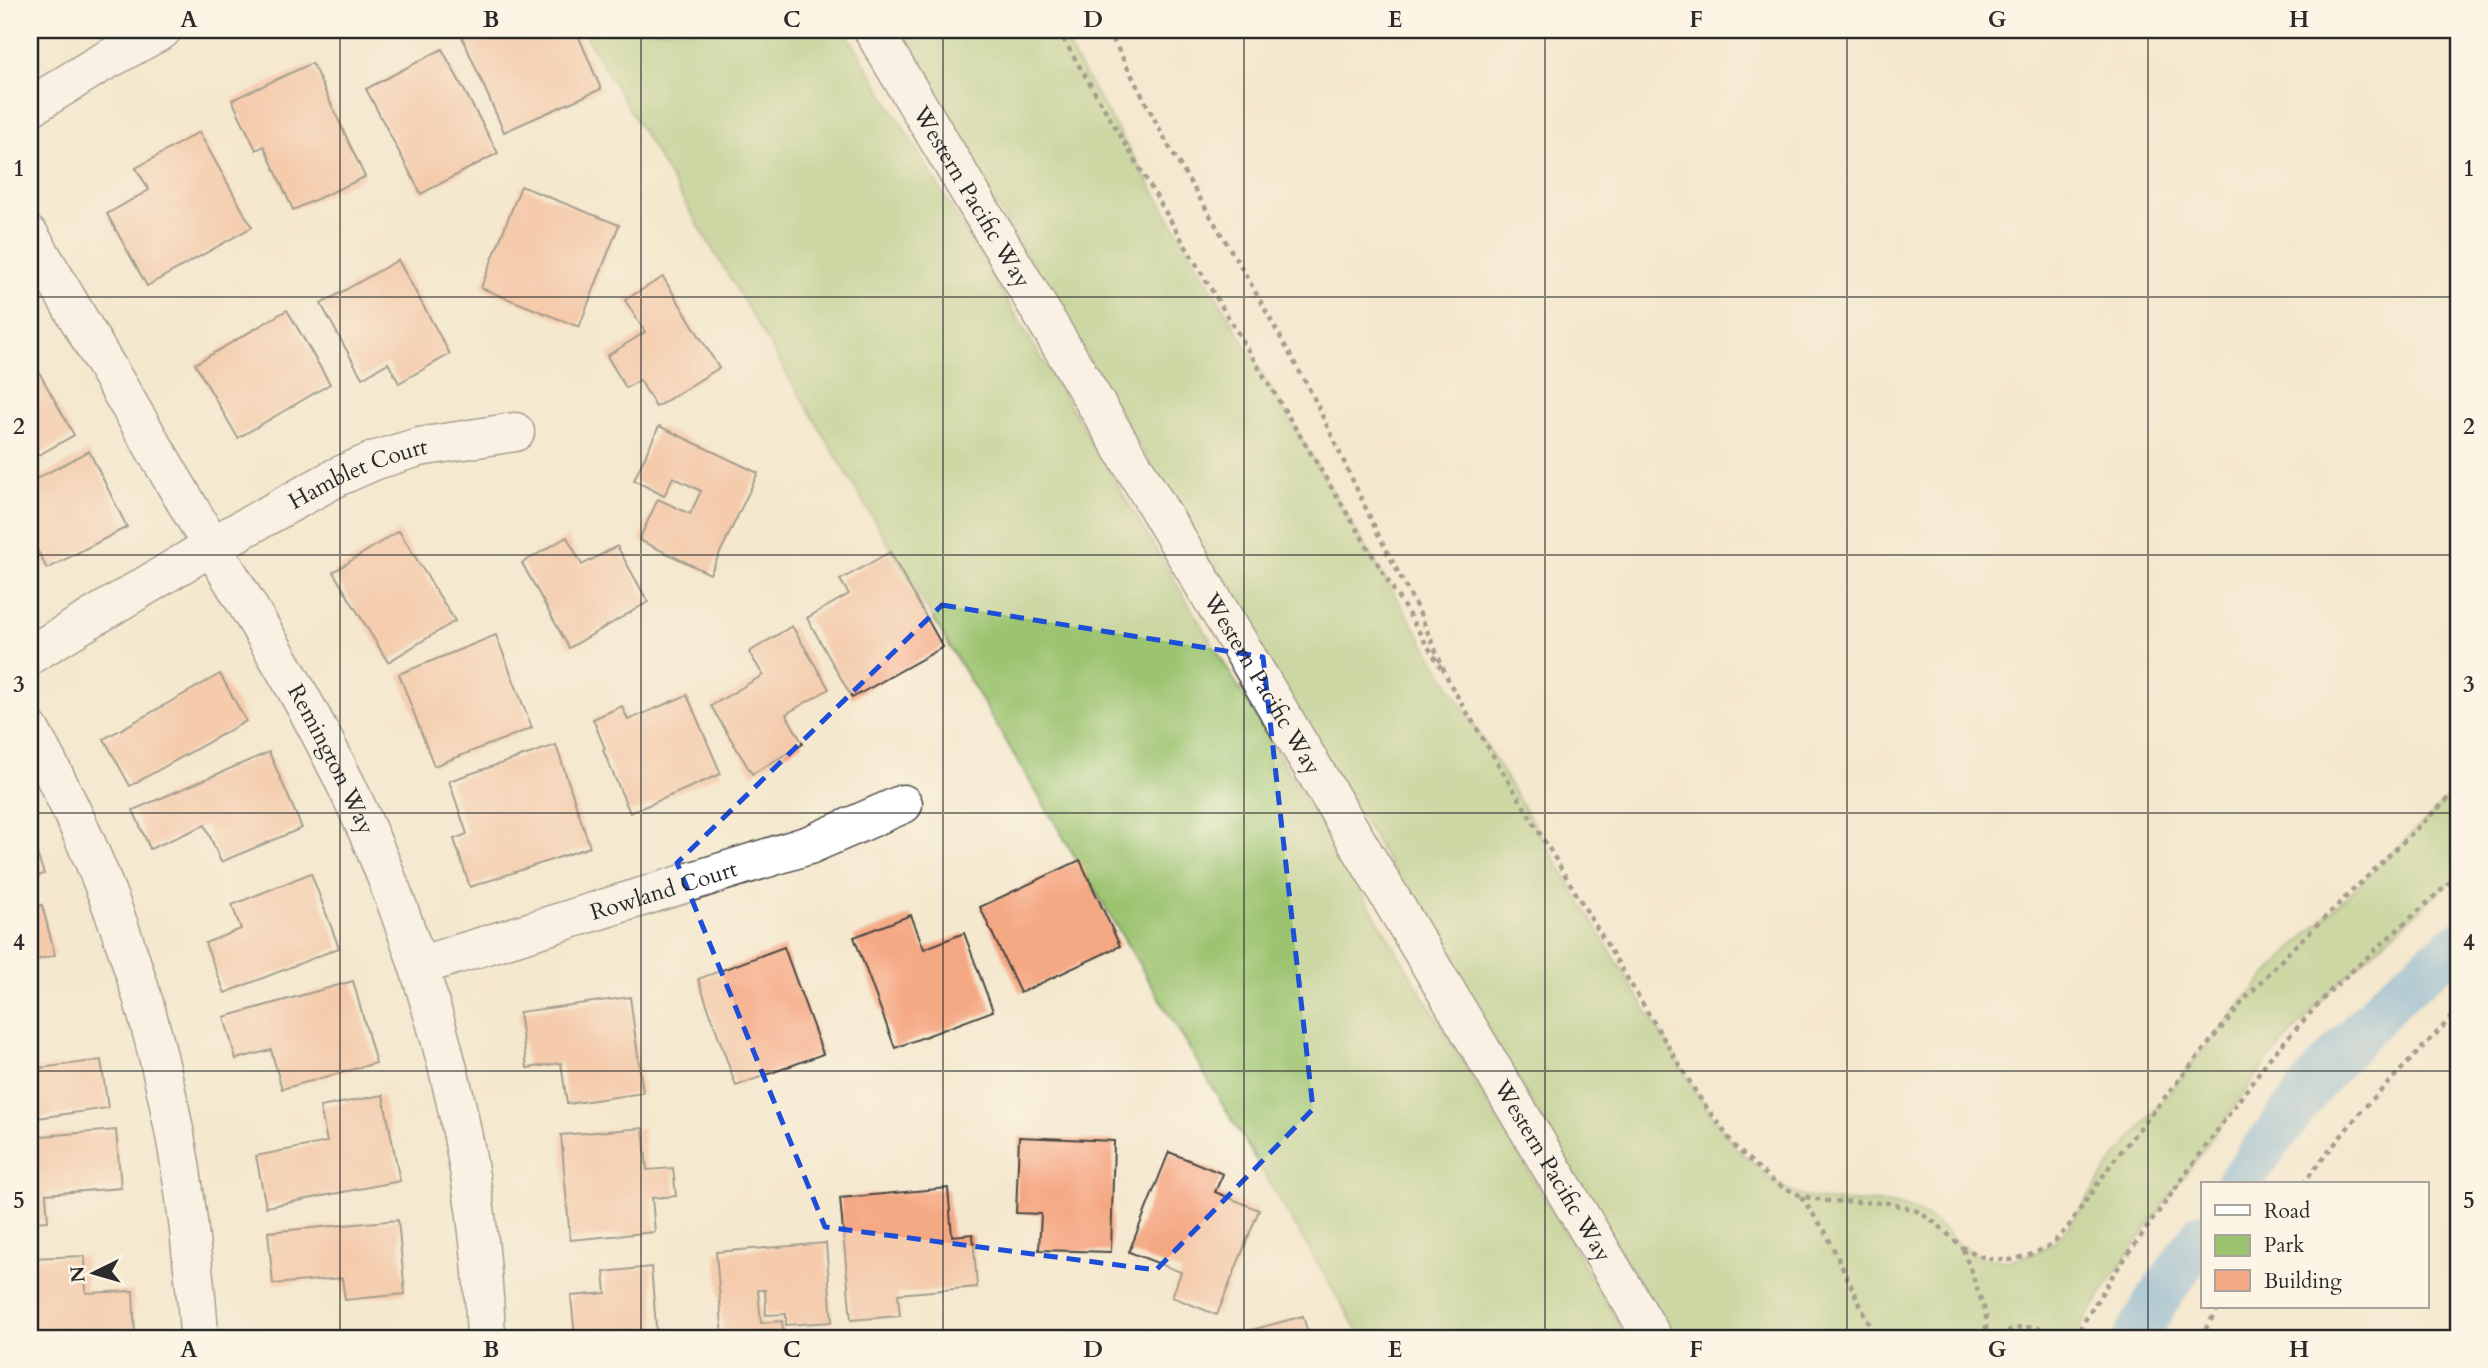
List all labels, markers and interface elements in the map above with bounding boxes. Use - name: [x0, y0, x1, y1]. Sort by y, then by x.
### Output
- text: A: [180, 4, 198, 35]
- text: B: [483, 4, 499, 35]
- text: C: [783, 4, 801, 35]
- text: D: [1083, 4, 1103, 35]
- text: E: [1388, 4, 1402, 35]
- text: F: [1689, 4, 1703, 35]
- text: G: [1988, 4, 2007, 35]
- text: H: [2289, 4, 2309, 35]
- street label: Western Pacific Way: [906, 99, 1039, 293]
- text: 1: [13, 153, 25, 184]
- text: 1: [2463, 153, 2475, 184]
- text: 2: [13, 411, 25, 442]
- text: 2: [2463, 411, 2475, 442]
- street label: Hamblet Court: [283, 430, 429, 516]
- street label: Western Pacific Way: [1196, 586, 1329, 780]
- text: 3: [13, 669, 25, 700]
- text: 3: [2463, 669, 2475, 700]
- street label: Remington Way: [281, 678, 382, 839]
- street label: Rowland Court: [586, 853, 741, 928]
- text: 4: [13, 927, 25, 958]
- text: 4: [2463, 927, 2475, 958]
- street label: Western Pacific Way: [1486, 1073, 1619, 1267]
- legend: [2201, 1182, 2428, 1308]
- text: 5: [13, 1185, 25, 1216]
- text: 5: [2463, 1185, 2475, 1216]
- text: Road: [2264, 1197, 2310, 1226]
- text: Park: [2264, 1231, 2305, 1260]
- north arrow: [60, 1238, 130, 1308]
- text: N: [64, 1265, 92, 1284]
- text: Building: [2264, 1267, 2342, 1296]
- text: A: [180, 1334, 198, 1365]
- text: B: [483, 1334, 499, 1365]
- text: C: [783, 1334, 801, 1365]
- text: D: [1083, 1334, 1103, 1365]
- text: E: [1388, 1334, 1402, 1365]
- text: F: [1689, 1334, 1703, 1365]
- text: G: [1988, 1334, 2007, 1365]
- text: H: [2289, 1334, 2309, 1365]

